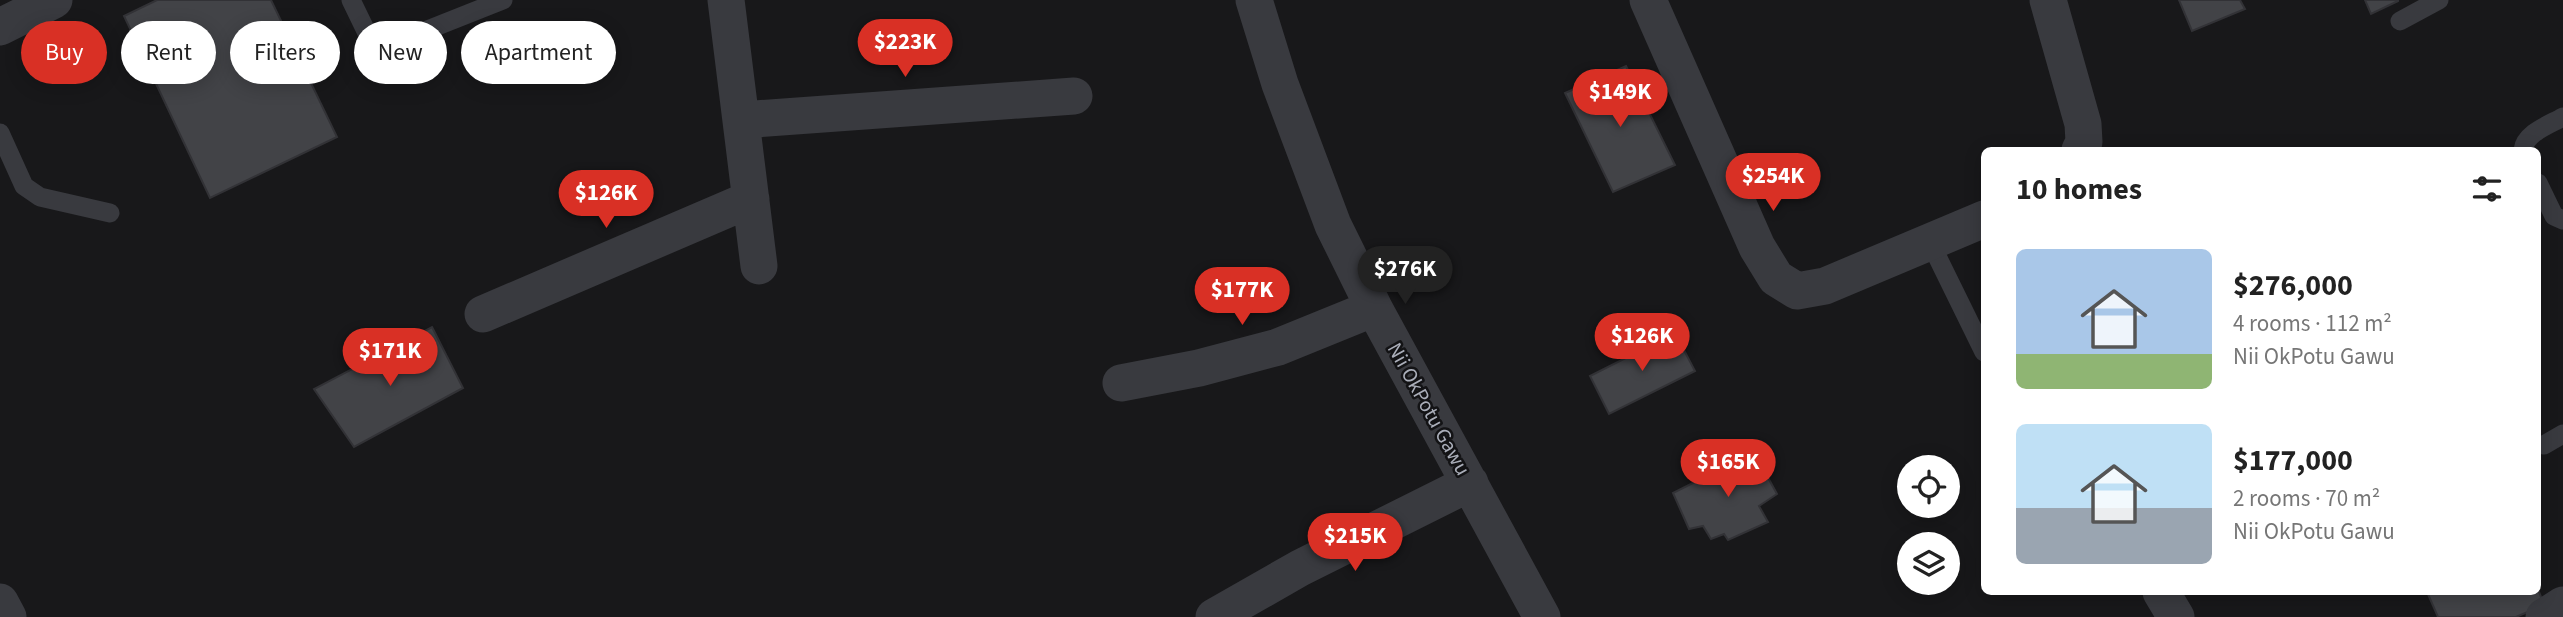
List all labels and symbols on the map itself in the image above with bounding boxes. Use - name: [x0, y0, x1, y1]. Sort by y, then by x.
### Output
- pin: $223K: [856, 20, 954, 79]
- pin: $149K: [1571, 69, 1669, 129]
- pin: $254K: [1724, 154, 1822, 213]
- pin: $126K: [557, 170, 655, 230]
- pin: $276K: [1356, 246, 1454, 306]
- pin: $177K: [1193, 268, 1291, 327]
- pin: $126K: [1593, 314, 1691, 373]
- pin: $171K: [341, 328, 439, 388]
- street label: Nii OkPotu Gawu: [1380, 337, 1478, 481]
- pin: $165K: [1679, 440, 1777, 499]
- pin: $215K: [1306, 514, 1404, 573]

